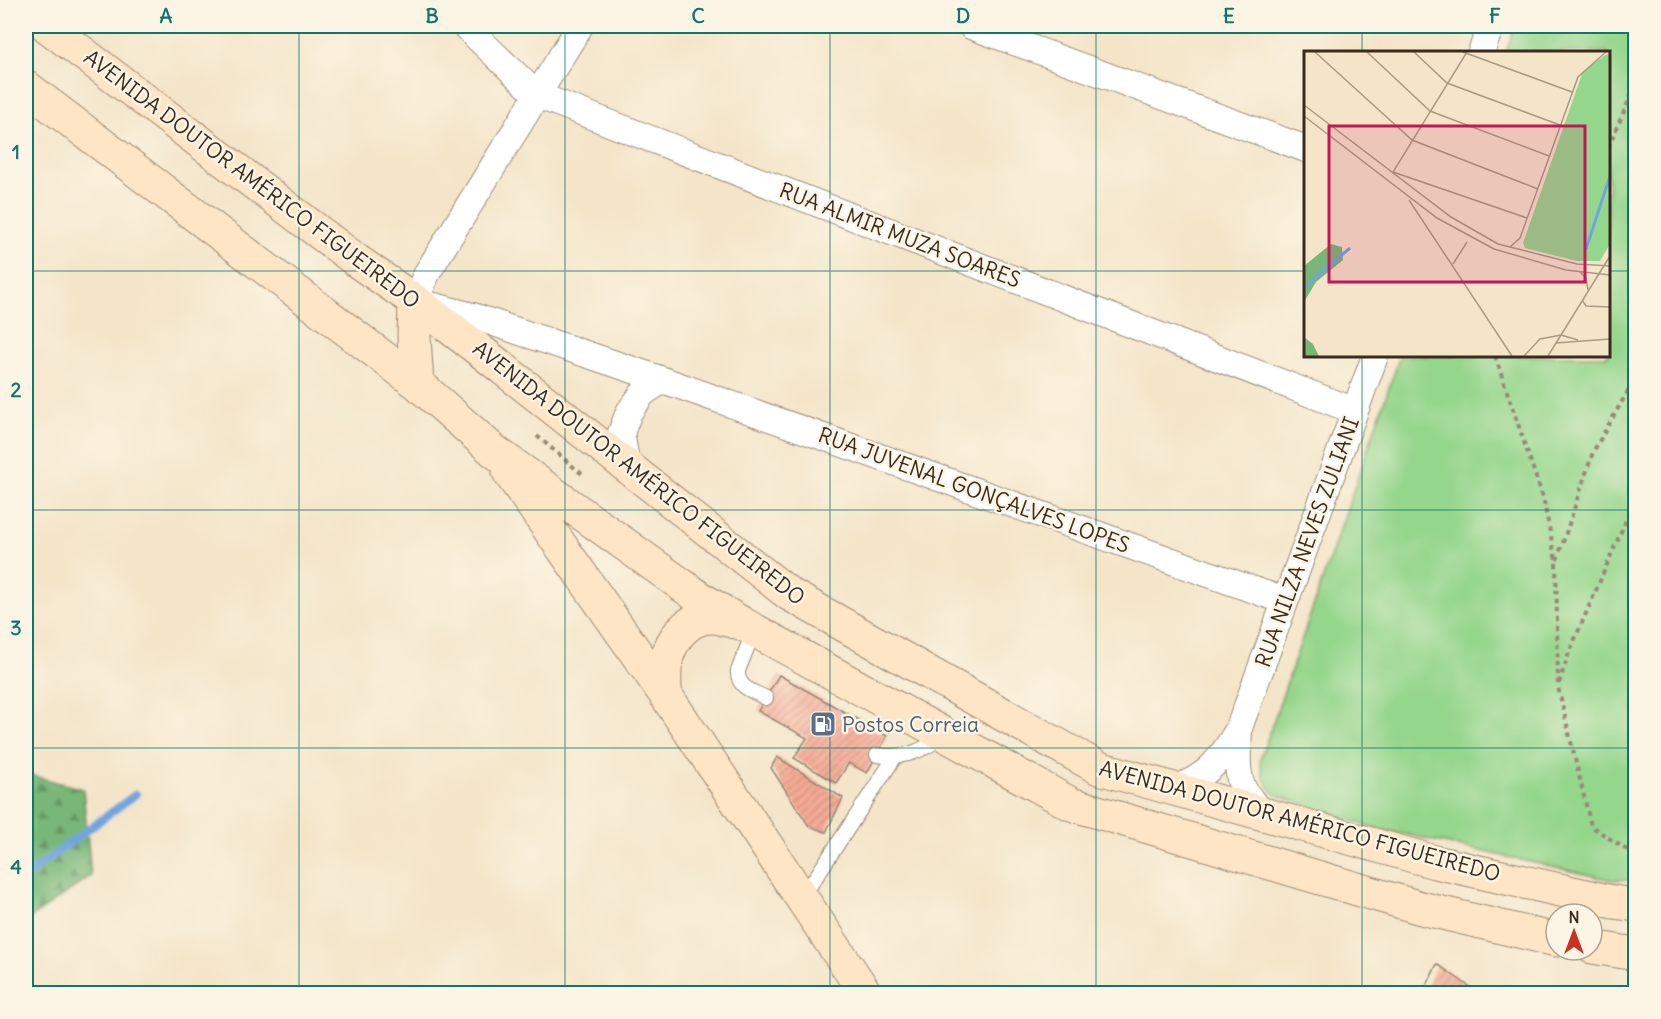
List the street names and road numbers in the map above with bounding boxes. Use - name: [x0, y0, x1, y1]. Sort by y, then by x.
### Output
- street label: AVENIDA DOUTOR AMÉRICO FIGUEIREDO: [79, 44, 425, 314]
- street label: RUA ALMIR MUZA SOARES: [776, 177, 1024, 293]
- street label: AVENIDA DOUTOR AMÉRICO FIGUEIREDO: [468, 335, 810, 611]
- street label: RUA NILZA NEVES ZULIANI: [1249, 413, 1365, 671]
- street label: RUA JUVENAL GONÇALVES LOPES: [815, 421, 1133, 559]
- street label: AVENIDA DOUTOR AMÉRICO FIGUEIREDO: [1097, 754, 1503, 888]

